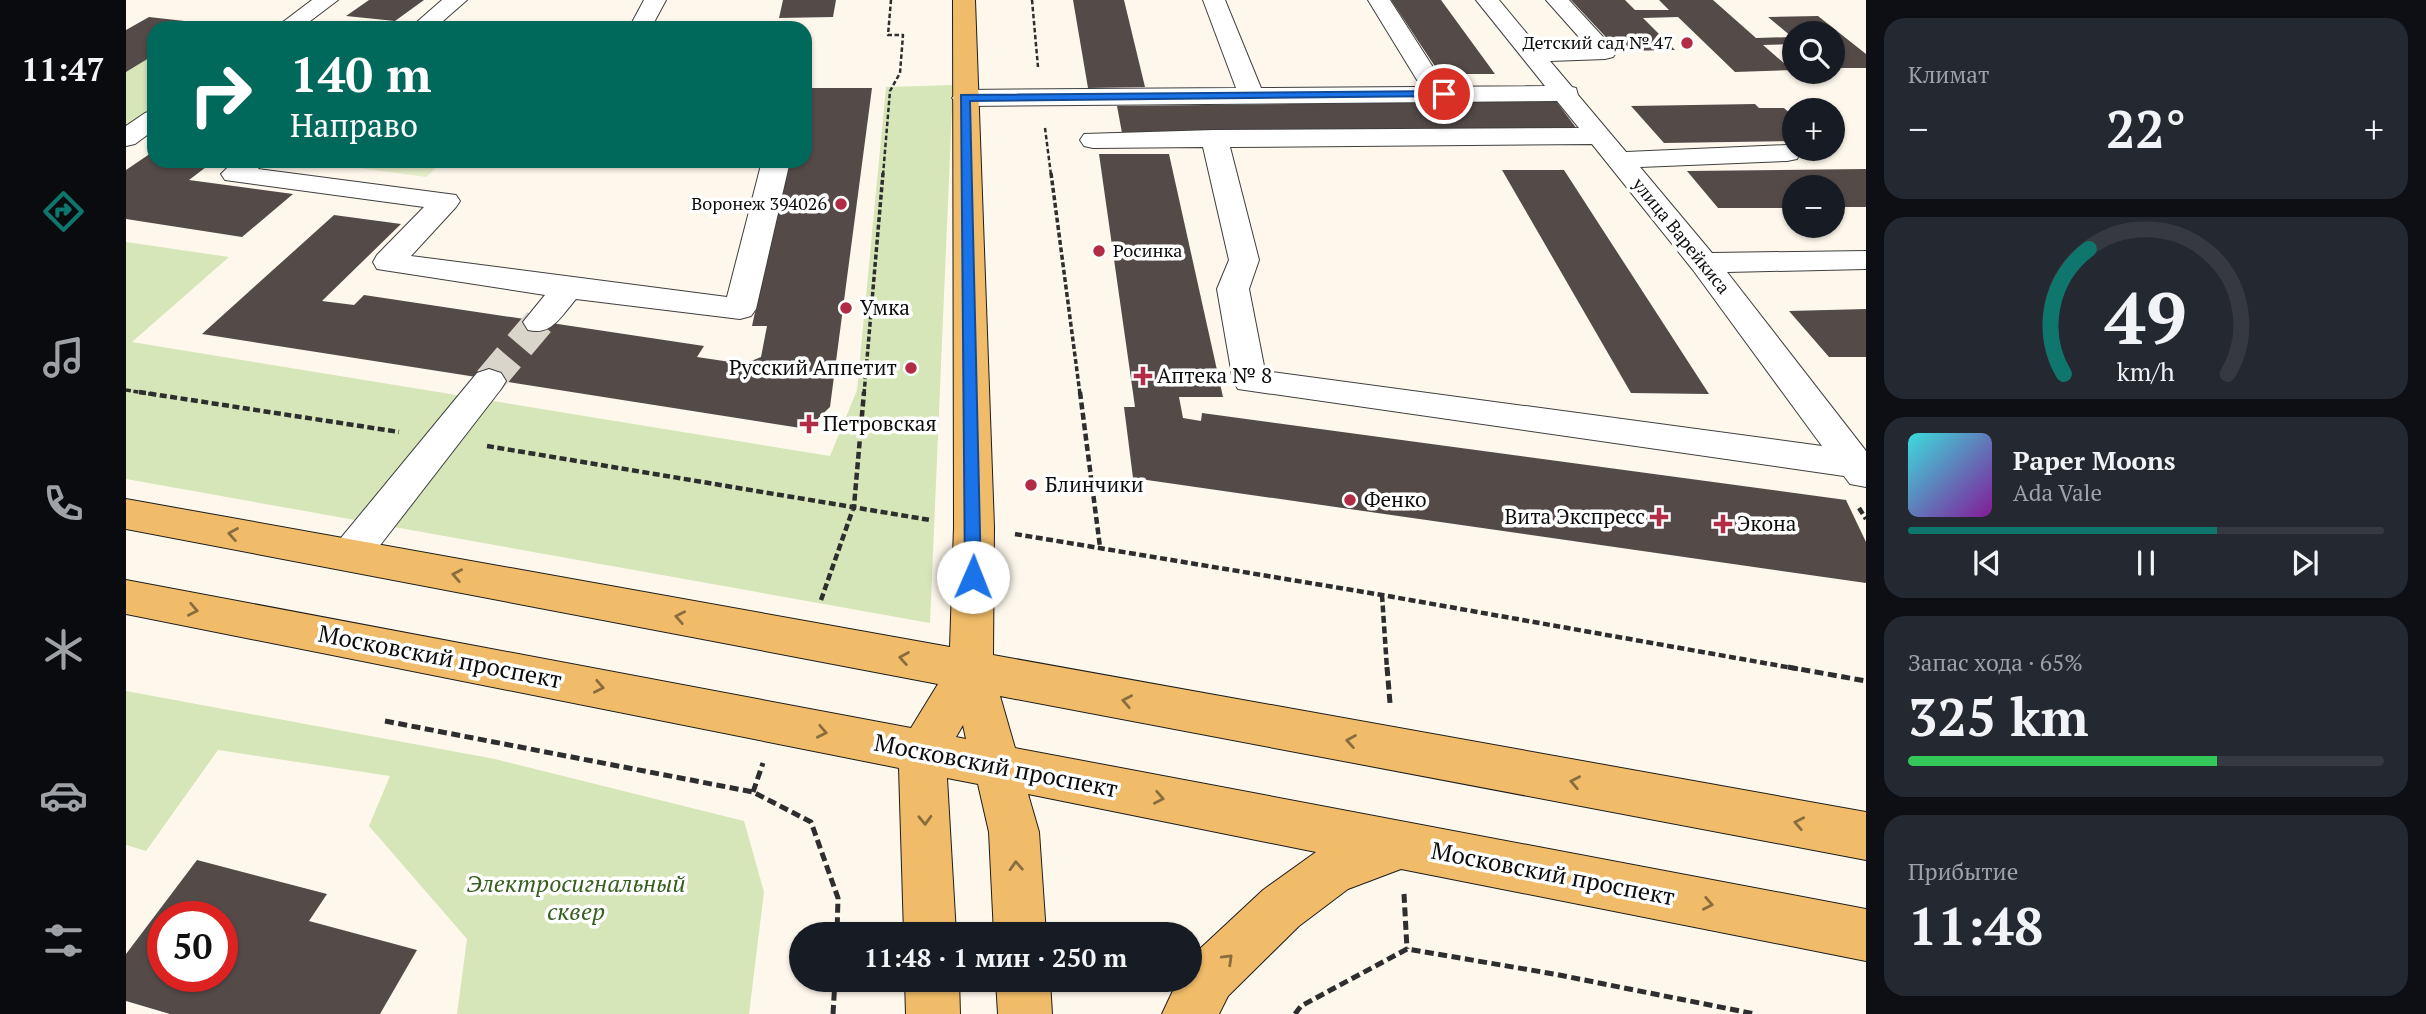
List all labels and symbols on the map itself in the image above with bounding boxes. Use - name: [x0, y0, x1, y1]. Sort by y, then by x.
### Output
- place label: Детский сад № 47: [1522, 30, 1673, 54]
- marker: Детский сад № 47: [1679, 35, 1695, 51]
- pin: [1414, 64, 1474, 124]
- street label: улица Варейкиса: [1627, 172, 1736, 298]
- place label: Воронеж 394026: [691, 191, 827, 215]
- marker: Воронеж 394026: [833, 196, 849, 212]
- place label: Росинка: [1113, 238, 1182, 262]
- marker: Росинка: [1091, 243, 1107, 259]
- place label: Умка: [860, 293, 910, 321]
- marker: Умка: [838, 300, 854, 316]
- place label: Русский Аппетит: [729, 353, 897, 381]
- marker: Русский Аппетит: [903, 360, 919, 376]
- place label: Аптека № 8: [1157, 361, 1272, 389]
- marker: Аптека № 8: [1135, 368, 1151, 384]
- place label: Петровская: [823, 409, 937, 437]
- marker: Петровская: [801, 416, 817, 432]
- place label: Блинчики: [1045, 470, 1144, 498]
- marker: Блинчики: [1023, 477, 1039, 493]
- place label: Фенко: [1364, 485, 1427, 513]
- marker: Фенко: [1342, 492, 1358, 508]
- place label: Вита Экспресс: [1504, 502, 1645, 530]
- marker: Вита Экспресс: [1651, 509, 1667, 525]
- place label: Экона: [1737, 509, 1797, 537]
- marker: Экона: [1715, 516, 1731, 532]
- one-way arrow: [227, 527, 239, 542]
- position arrow: [936, 540, 1010, 614]
- one-way arrow: [451, 568, 463, 583]
- one-way arrow: [187, 602, 199, 617]
- one-way arrow: [674, 610, 686, 625]
- street label: Московский проспект: [316, 617, 565, 695]
- one-way arrow: [898, 651, 910, 666]
- one-way arrow: [593, 679, 605, 694]
- one-way arrow: [1122, 694, 1133, 709]
- one-way arrow: [816, 724, 828, 739]
- street label: Московский проспект: [872, 726, 1121, 804]
- one-way arrow: [1346, 734, 1357, 749]
- one-way arrow: [1569, 775, 1581, 790]
- one-way arrow: [1153, 789, 1165, 804]
- one-way arrow: [918, 815, 933, 826]
- one-way arrow: [1793, 817, 1805, 832]
- street label: Московский проспект: [1429, 834, 1678, 912]
- one-way arrow: [1009, 861, 1024, 872]
- park label: Электросигнальный сквер: [467, 867, 685, 927]
- one-way arrow: [1702, 896, 1714, 911]
- speed limit sign: 50: [147, 901, 238, 992]
- one-way arrow: [1220, 954, 1233, 967]

